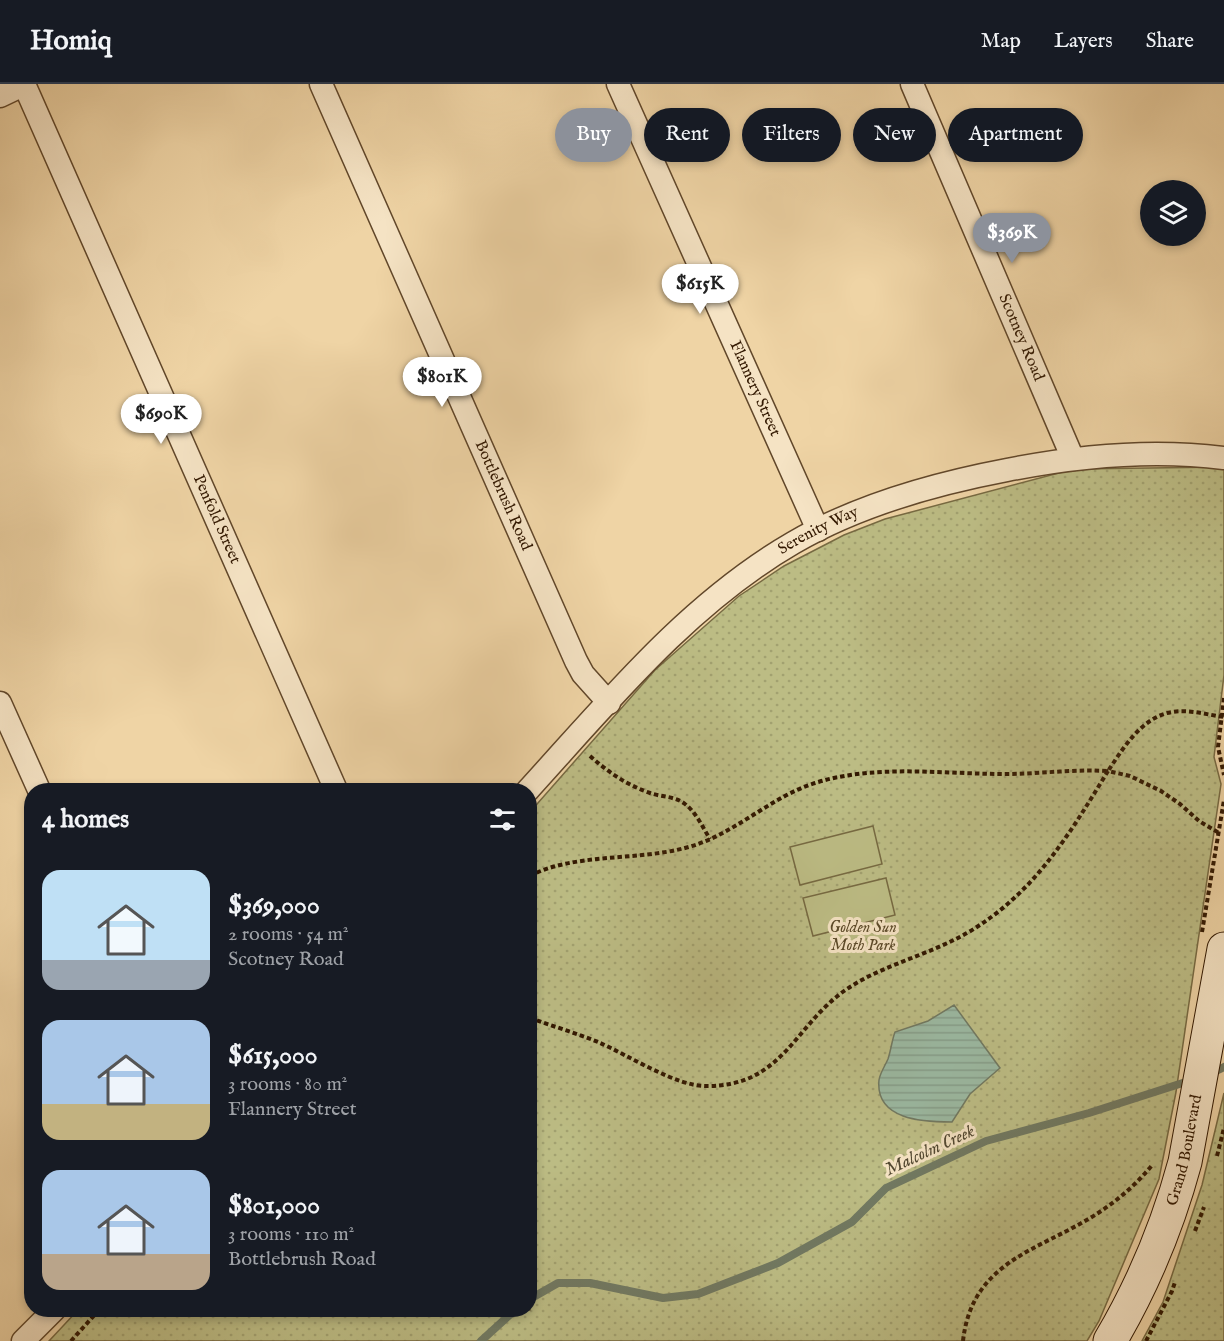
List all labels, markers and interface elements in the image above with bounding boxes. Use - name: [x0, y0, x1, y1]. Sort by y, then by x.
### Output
- text: Homiq: [30, 24, 112, 59]
- text: Map: [981, 28, 1021, 55]
- text: Layers: [1054, 28, 1113, 55]
- text: Share: [1146, 28, 1194, 55]
- chip: Buy: [555, 108, 632, 162]
- chip: Rent: [644, 108, 730, 162]
- chip: Filters: [742, 108, 841, 162]
- chip: New: [853, 108, 936, 162]
- chip: Apartment: [948, 108, 1083, 162]
- map controls: [1140, 180, 1206, 246]
- button: layers: [1140, 180, 1206, 246]
- pin: $369K: [970, 213, 1054, 264]
- text: $369K: [987, 220, 1037, 245]
- pin: $615K: [658, 264, 742, 315]
- text: $615K: [676, 271, 724, 296]
- street label: Scotney Road: [993, 291, 1049, 385]
- street label: Flannery Street: [724, 338, 785, 440]
- pin: $801K: [400, 357, 484, 408]
- text: $801K: [417, 364, 467, 389]
- pin: $690K: [119, 394, 203, 445]
- text: $690K: [135, 401, 187, 426]
- street label: Bottlebrush Road: [470, 437, 536, 554]
- street label: Penfold Street: [188, 472, 245, 567]
- street label: Serenity Way: [774, 502, 861, 560]
- text: 4 homes: [42, 803, 129, 836]
- icon: filters: [486, 803, 519, 836]
- text: $369,000: [228, 889, 320, 922]
- icon: home: [90, 894, 162, 966]
- park label: Golden Sun Moth Park: [829, 918, 897, 956]
- text: 2 rooms · 54 m²: [228, 922, 349, 947]
- text: Scotney Road: [228, 947, 344, 972]
- text: $615,000: [228, 1039, 318, 1072]
- icon: home: [90, 1044, 162, 1116]
- text: 3 rooms · 80 m²: [228, 1072, 347, 1097]
- street label: Grand Boulevard: [1162, 1093, 1207, 1209]
- text: Flannery Street: [228, 1097, 357, 1122]
- water label: Malcolm Creek: [881, 1120, 979, 1182]
- text: $801,000: [228, 1189, 320, 1222]
- icon: home: [90, 1194, 162, 1266]
- text: 3 rooms · 110 m²: [228, 1222, 354, 1247]
- text: Bottlebrush Road: [228, 1247, 376, 1272]

